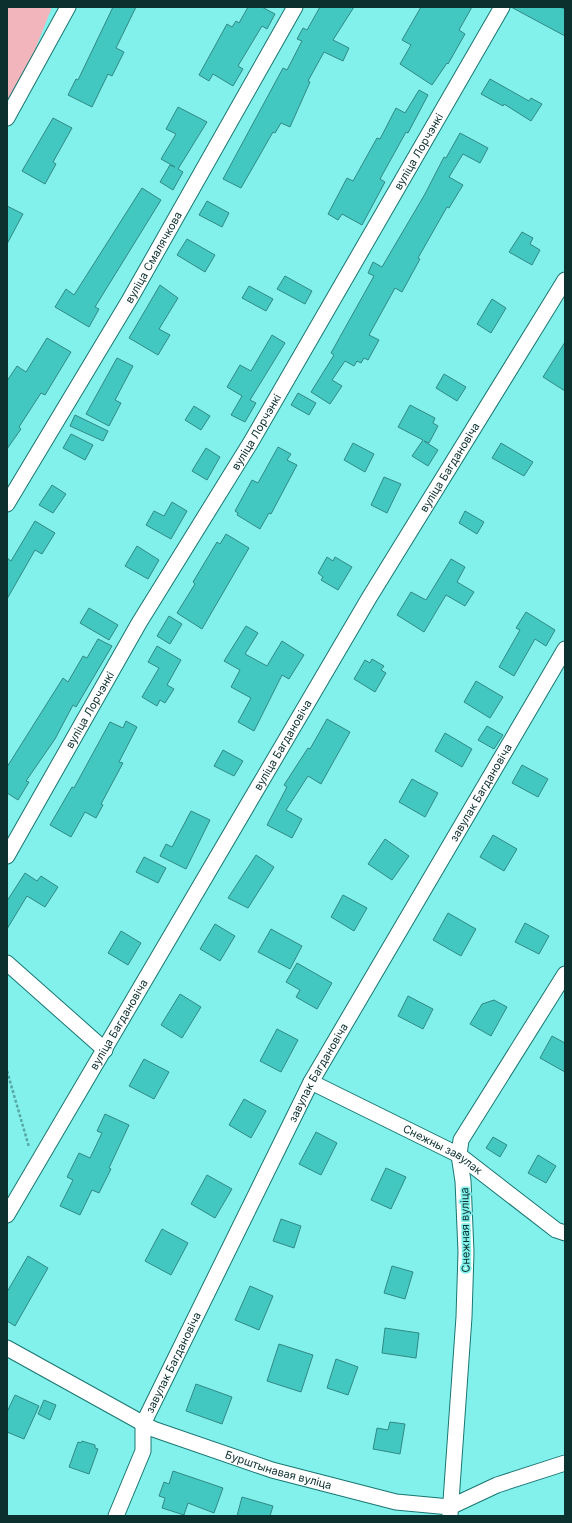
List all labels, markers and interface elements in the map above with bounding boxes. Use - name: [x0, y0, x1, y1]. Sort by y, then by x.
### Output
- street label: вуліца Лорчэнкі: [391, 111, 446, 192]
- street label: вуліца Смалячкова: [122, 209, 185, 306]
- street label: вуліца Лорчэнкі: [228, 391, 284, 473]
- street label: вуліца Багдановіча: [417, 420, 482, 515]
- street label: вуліца Лорчэнкі: [62, 669, 117, 751]
- street label: вуліца Багдановіча: [251, 697, 315, 793]
- street label: завулак Багдановіча: [447, 741, 515, 844]
- street label: вуліца Багдановіча: [87, 977, 151, 1072]
- street label: завулак Багдановіча: [285, 1021, 351, 1124]
- street label: Снежны завулак: [401, 1121, 485, 1177]
- street label: Снежная вуліца: [457, 1187, 473, 1273]
- street label: завулак Багдановіча: [143, 1310, 204, 1415]
- street label: Бурштынавая вуліца: [223, 1447, 333, 1492]

